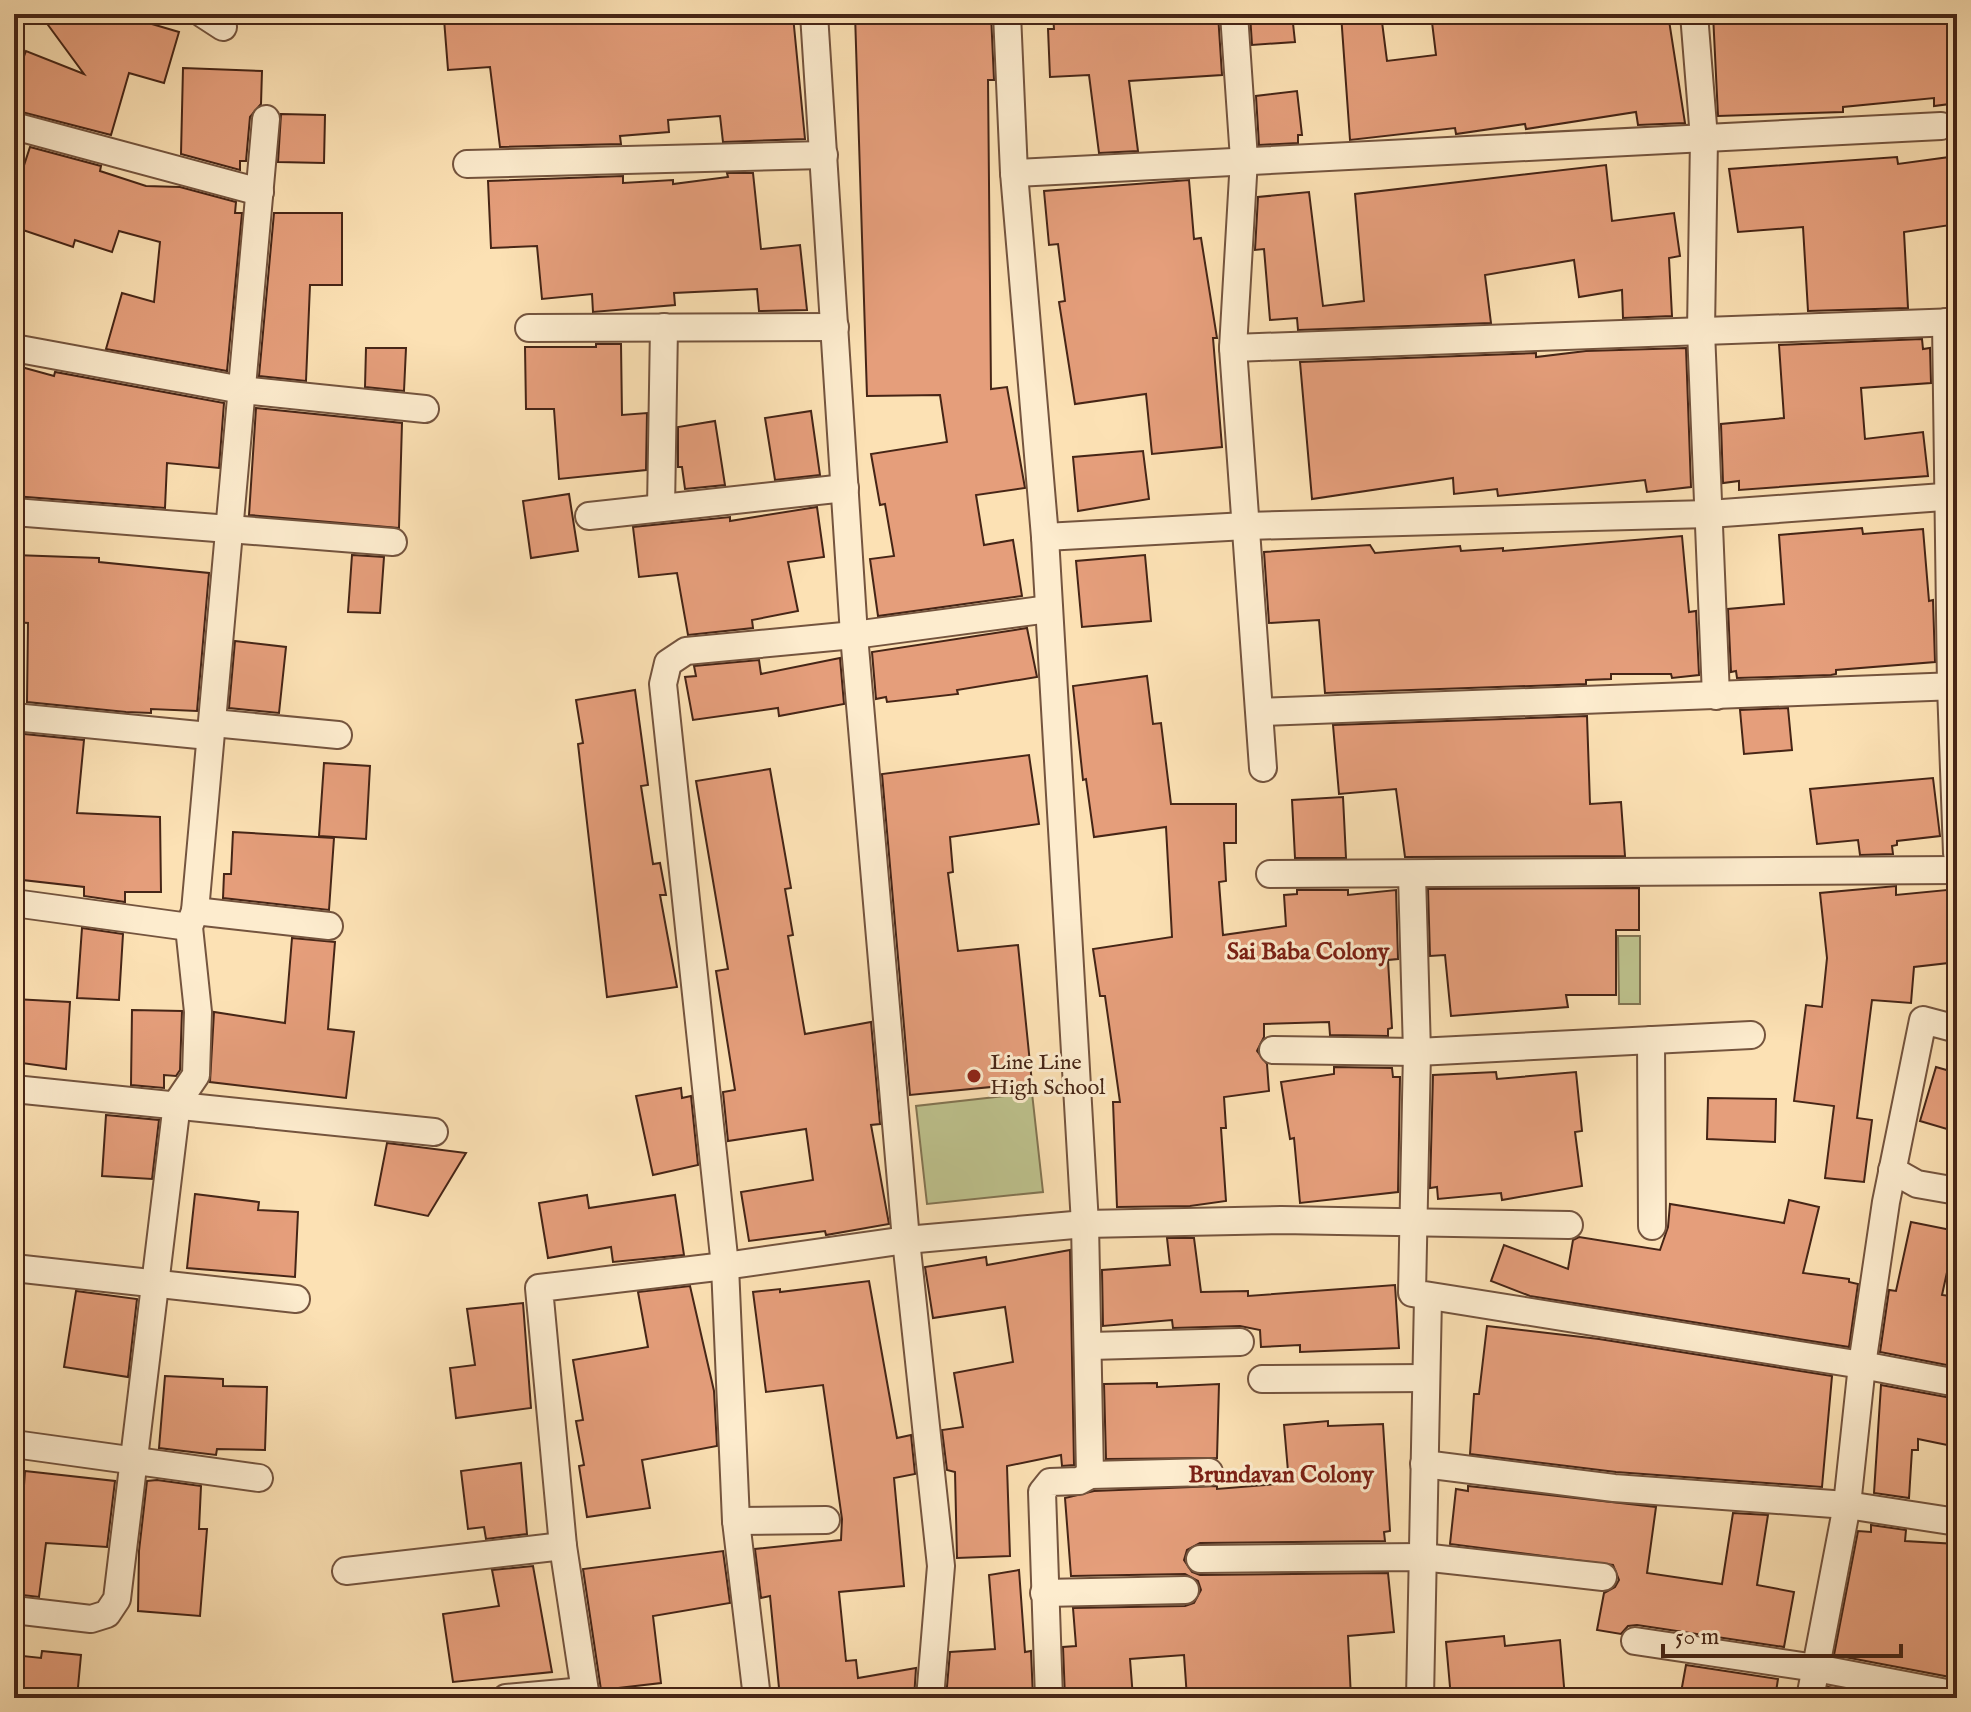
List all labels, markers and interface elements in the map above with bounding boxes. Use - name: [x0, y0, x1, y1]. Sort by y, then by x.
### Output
- district label: Sai Baba Colony: [1227, 937, 1391, 968]
- place label: Line Line High School: [990, 1049, 1105, 1102]
- marker: Line Line High School: [965, 1067, 983, 1085]
- district label: Brundavan Colony: [1188, 1460, 1375, 1491]
- scale bar: [1663, 1608, 1901, 1658]
- text: 50 m: [1675, 1622, 1719, 1653]

